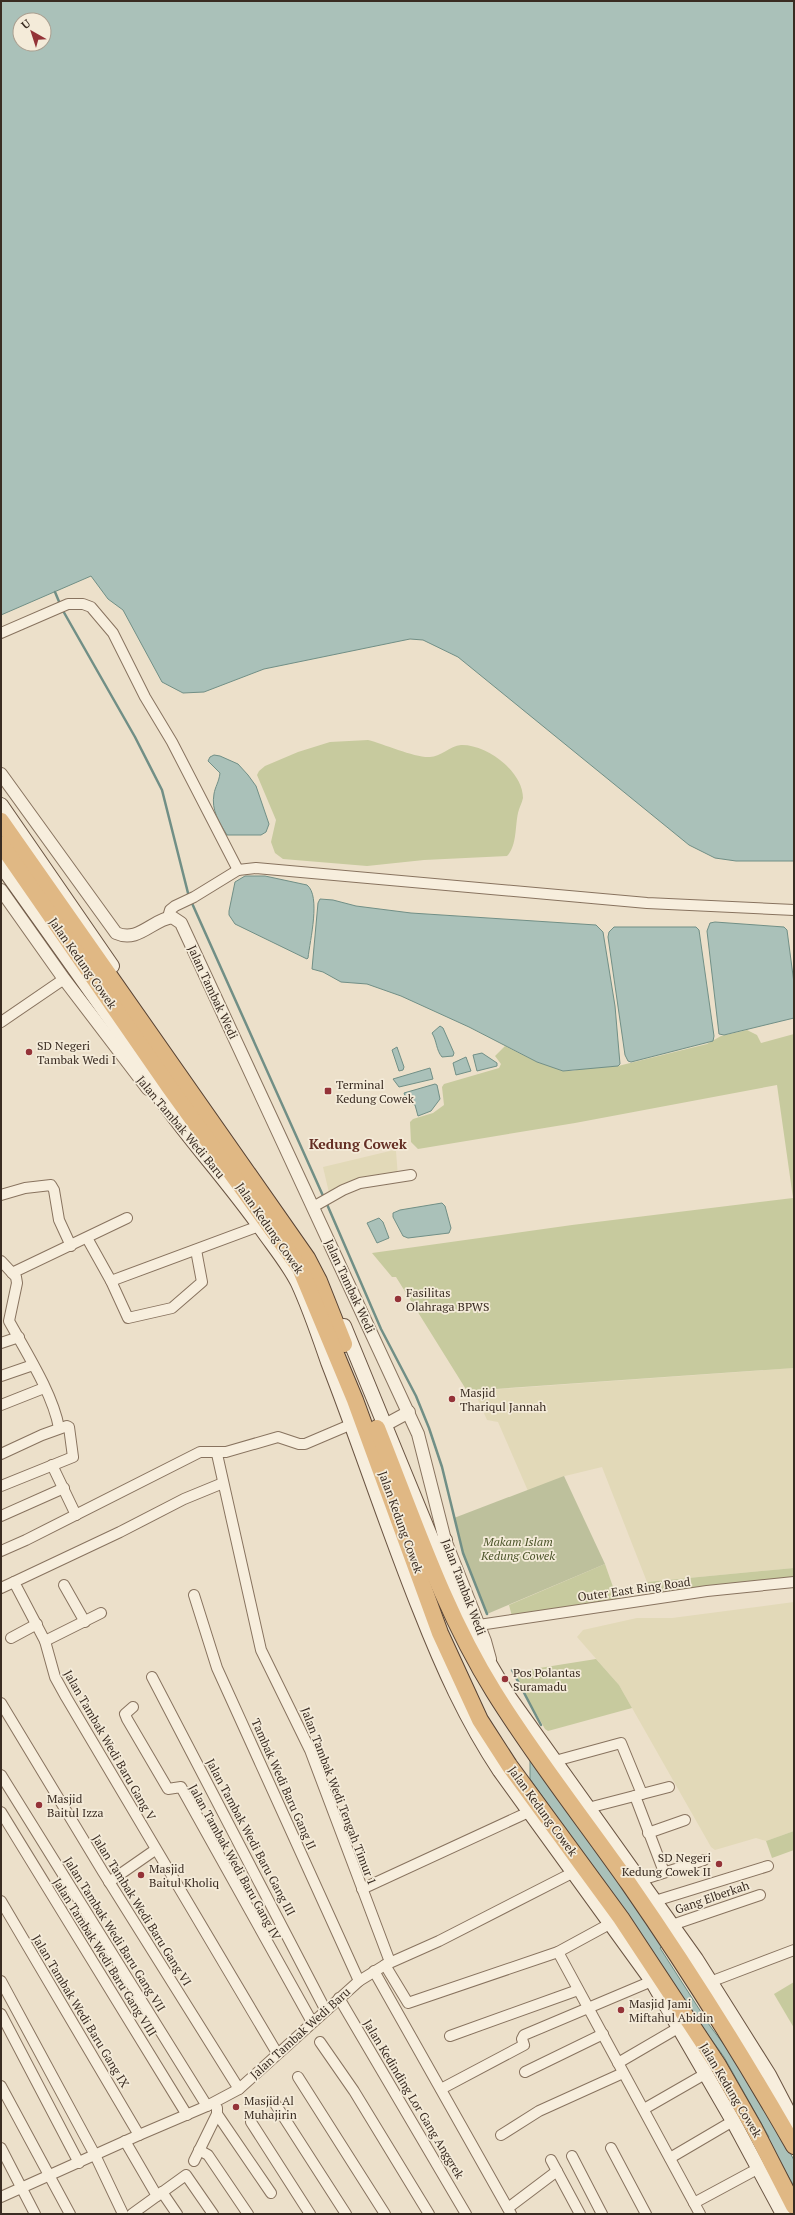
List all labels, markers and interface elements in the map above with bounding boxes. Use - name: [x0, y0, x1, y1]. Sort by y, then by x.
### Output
- north arrow: [12, 12, 52, 52]
- text: U: [18, 16, 33, 32]
- street label: Jalan Kedung Cowek: [46, 915, 121, 1012]
- street label: Jalan Tambak Wedi: [185, 943, 241, 1042]
- place label: SD Negeri Tambak Wedi I: [37, 1038, 116, 1067]
- marker: SD Negeri Tambak Wedi I: [24, 1047, 34, 1057]
- street label: Jalan Tambak Wedi Baru: [134, 1073, 228, 1182]
- place label: Terminal Kedung Cowek: [336, 1077, 415, 1106]
- marker: Terminal Kedung Cowek: [323, 1086, 333, 1096]
- district label: Kedung Cowek: [309, 1134, 408, 1153]
- street label: Jalan Kedung Cowek: [233, 1180, 308, 1277]
- street label: Jalan Tambak Wedi: [322, 1237, 378, 1336]
- place label: Fasilitas Olahraga BPWS: [406, 1285, 489, 1314]
- marker: Fasilitas Olahraga BPWS: [393, 1294, 403, 1304]
- place label: Masjid Thariqul Jannah: [460, 1385, 546, 1414]
- marker: Masjid Thariqul Jannah: [447, 1394, 457, 1404]
- street label: Jalan Kedung Cowek: [376, 1469, 427, 1576]
- park label: Makam Islam Kedung Cowek: [480, 1534, 555, 1563]
- street label: Jalan Tambak Wedi: [439, 1537, 489, 1638]
- street label: Outer East Ring Road: [577, 1574, 692, 1604]
- place label: Pos Polantas Suramadu: [513, 1665, 580, 1694]
- street label: Jalan Tambak Wedi Baru Gang V: [61, 1667, 160, 1824]
- marker: Pos Polantas Suramadu: [500, 1674, 510, 1684]
- street label: Jalan Tambak Wedi Tengah Timur 1: [298, 1705, 380, 1887]
- street label: Tambak Wedi Baru Gang II: [248, 1716, 320, 1852]
- street label: Jalan Tambak Wedi Baru Gang III: [203, 1756, 299, 1918]
- street label: Jalan Kedung Cowek: [505, 1763, 581, 1860]
- street label: Jalan Tambak Wedi Baru Gang IV: [186, 1782, 285, 1943]
- place label: Masjid Baitul Izza: [47, 1791, 104, 1820]
- marker: Masjid Baitul Izza: [34, 1800, 44, 1810]
- street label: Jalan Tambak Wedi Baru Gang VI: [89, 1832, 195, 1988]
- place label: SD Negeri Kedung Cowek II: [622, 1850, 711, 1879]
- street label: Jalan Tambak Wedi Baru Gang VII: [61, 1854, 169, 2014]
- marker: SD Negeri Kedung Cowek II: [714, 1859, 724, 1869]
- place label: Masjid Baitul Kholiq: [149, 1861, 220, 1890]
- marker: Masjid Baitul Kholiq: [136, 1870, 146, 1880]
- street label: Jalan Tambak Wedi Baru Gang VIII: [50, 1875, 160, 2039]
- street label: Gang Elberkah: [673, 1877, 751, 1917]
- street label: Jalan Tambak Wedi Baru Gang IX: [29, 1932, 133, 2090]
- street label: Jalan Tambak Wedi Baru: [247, 1984, 353, 2082]
- place label: Masjid Jami Miftahul Abidin: [629, 1996, 713, 2025]
- marker: Masjid Jami Miftahul Abidin: [616, 2005, 626, 2015]
- street label: Jalan Kedinding Lor Gang Anggrek: [360, 2017, 468, 2182]
- street label: Jalan Kedung Cowek: [697, 2040, 766, 2141]
- place label: Masjid Al Muhajirin: [244, 2093, 297, 2122]
- marker: Masjid Al Muhajirin: [231, 2102, 241, 2112]

